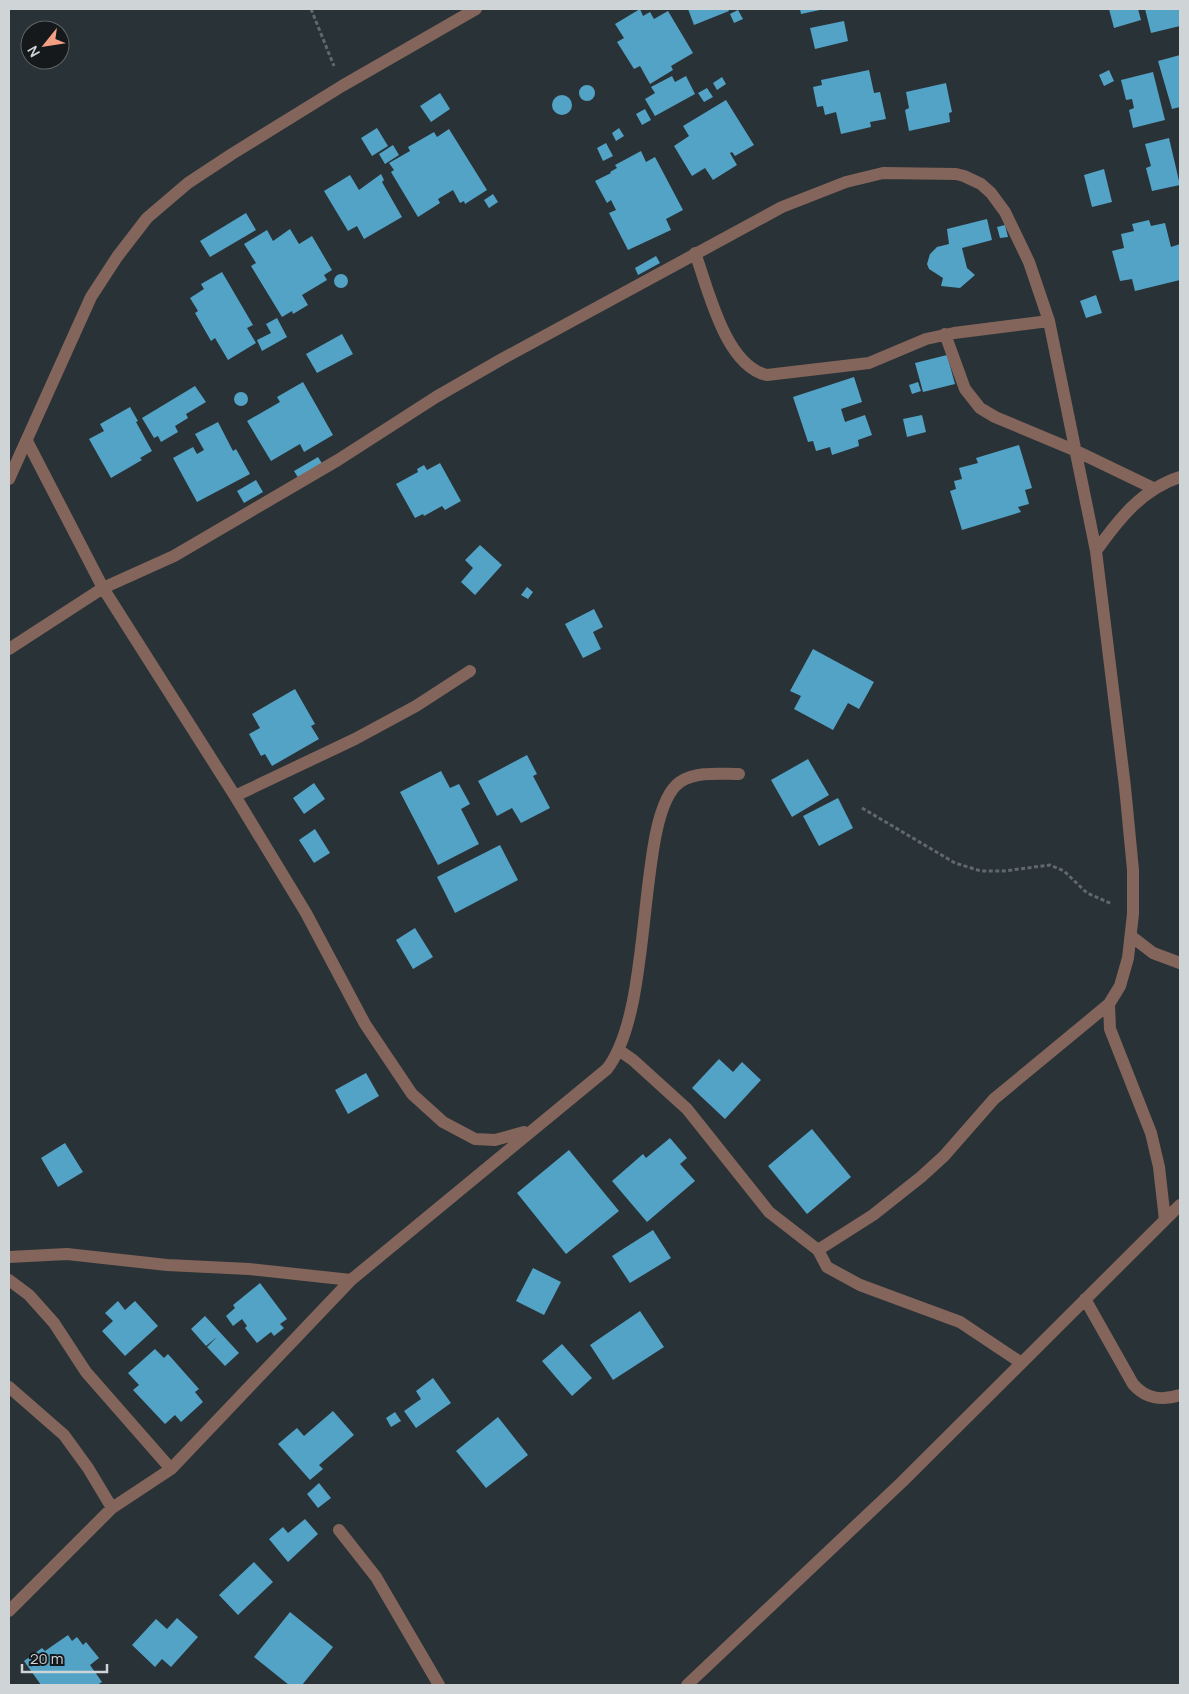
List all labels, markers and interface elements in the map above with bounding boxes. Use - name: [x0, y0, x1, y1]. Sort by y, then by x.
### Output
- north arrow: [20, 20, 70, 70]
- text: N: [23, 43, 44, 61]
- scale bar: [22, 1642, 108, 1674]
- text: 20 m: [30, 1648, 63, 1669]

